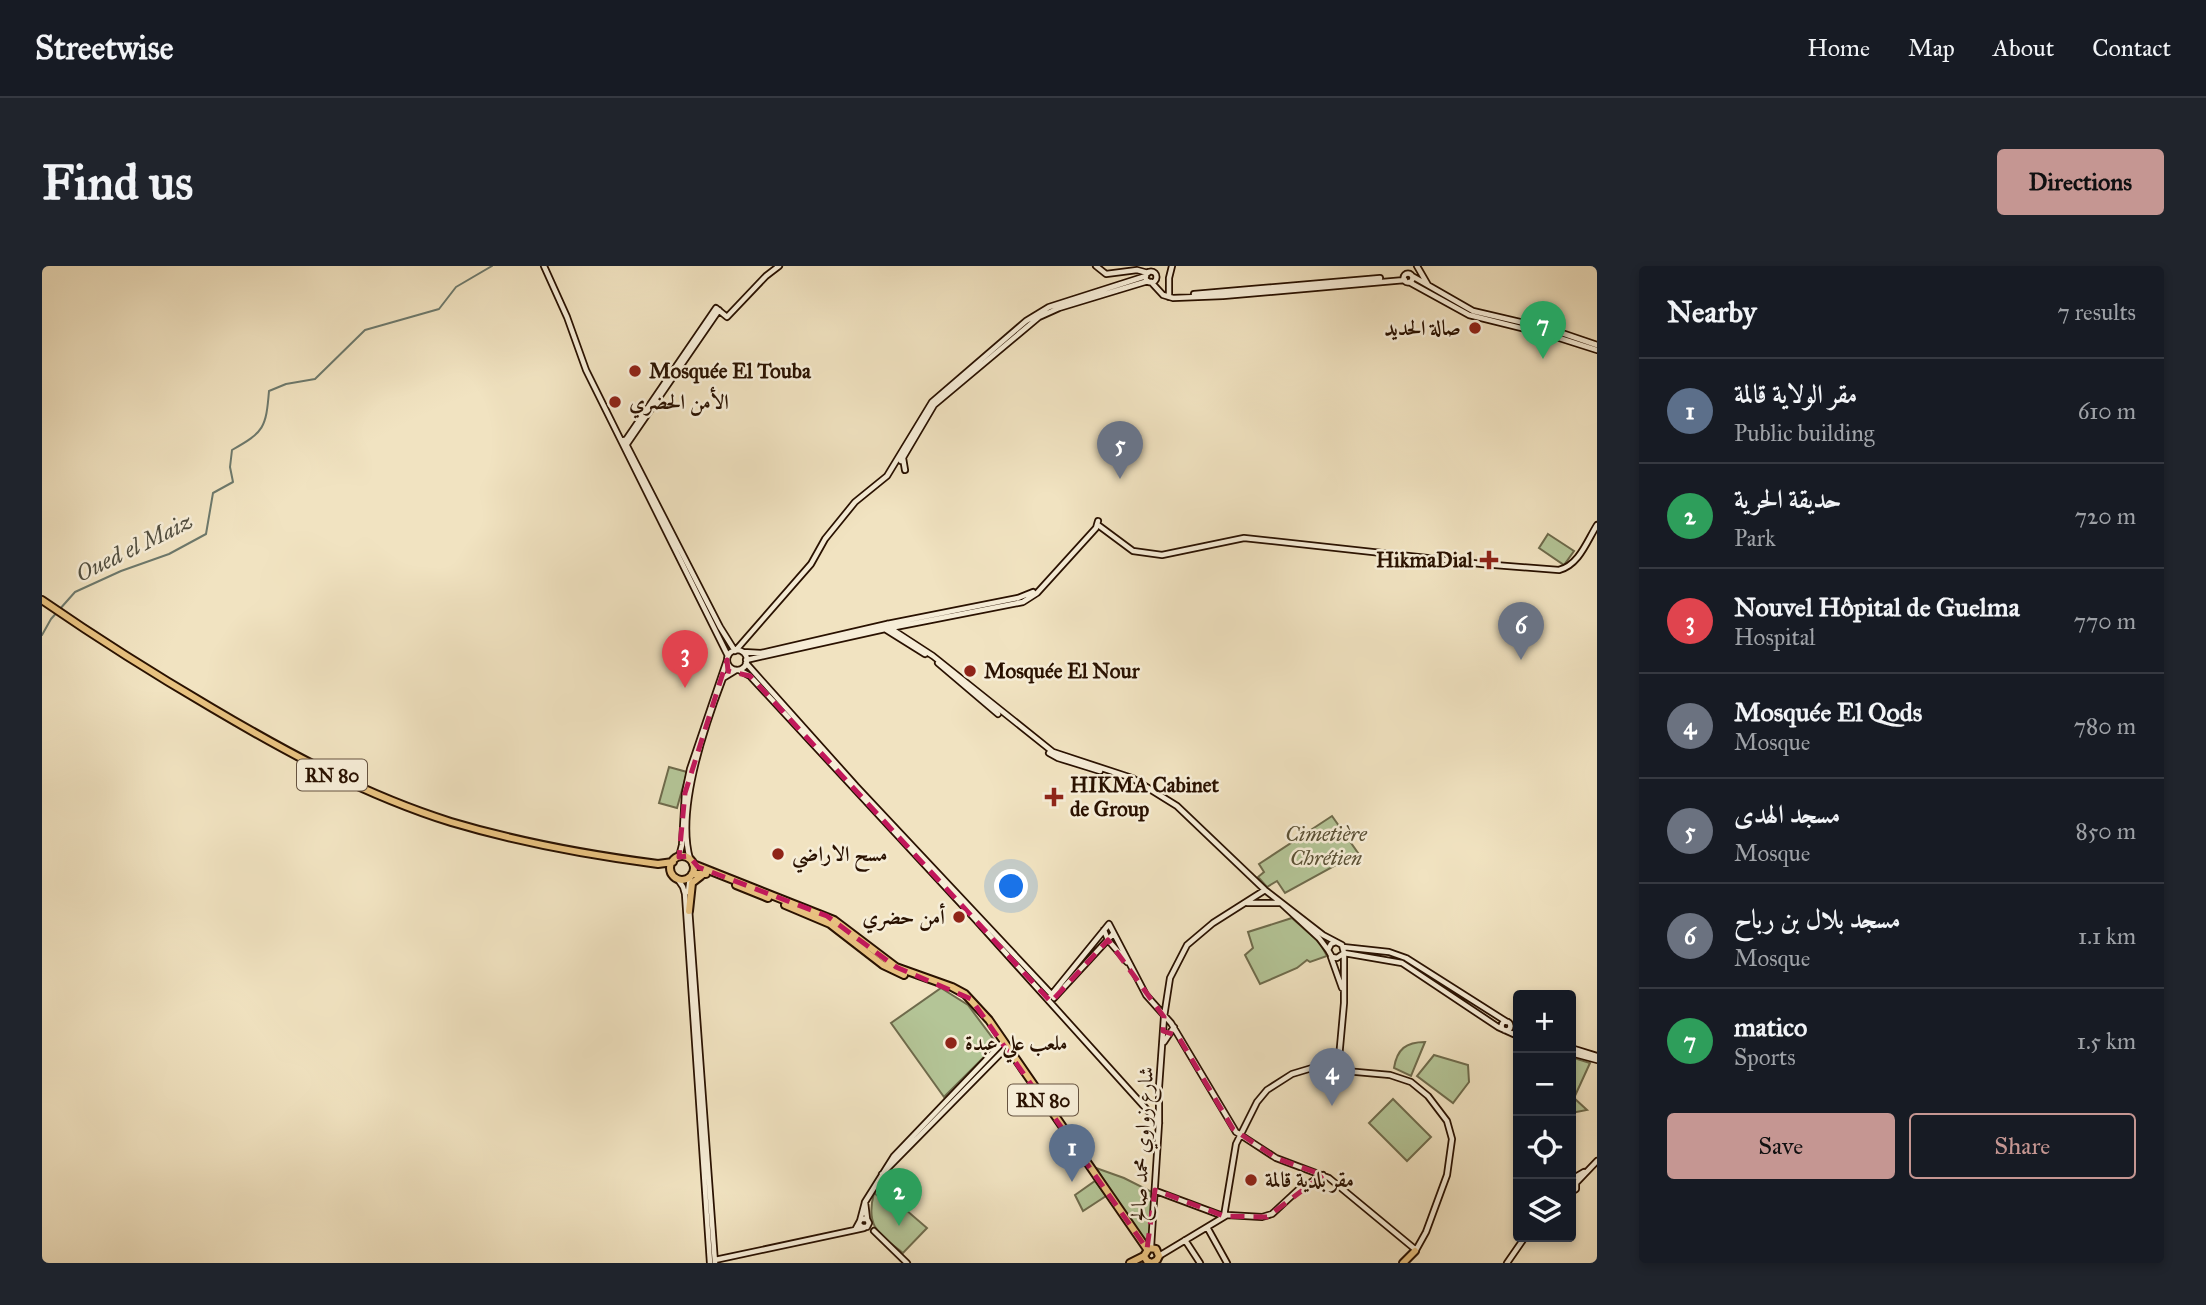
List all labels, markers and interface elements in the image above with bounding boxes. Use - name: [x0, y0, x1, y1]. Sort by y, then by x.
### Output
- text: Streetwise: [35, 28, 173, 68]
- text: Home: [1807, 33, 1870, 63]
- text: Map: [1908, 33, 1955, 63]
- text: About: [1993, 33, 2054, 63]
- text: Contact: [2092, 33, 2171, 63]
- button: Directions: [1997, 149, 2164, 215]
- text: Find us: [42, 153, 193, 212]
- text: Nearby: [1667, 294, 1757, 330]
- text: 7 results: [2057, 298, 2136, 326]
- pin: 7: [1520, 301, 1566, 359]
- place label: صالة الحديد: [1384, 315, 1461, 341]
- marker: صالة الحديد: [1467, 320, 1483, 336]
- place label: Mosquée El Touba: [649, 358, 812, 384]
- marker: Mosquée El Touba: [627, 363, 643, 379]
- text: مقر الولاية قالمة: [1734, 378, 1857, 410]
- place label: الأمن الحضري: [629, 386, 729, 419]
- marker: الأمن الحضري: [607, 394, 623, 410]
- text: 1: [1685, 397, 1695, 425]
- text: 610 m: [2078, 397, 2136, 425]
- text: Public building: [1734, 419, 1874, 447]
- pin: 5: [1097, 421, 1143, 479]
- text: حديقة الحرية: [1734, 483, 1841, 515]
- text: 2: [1684, 502, 1696, 530]
- text: 720 m: [2075, 502, 2136, 530]
- water label: Oued el Maiz: [71, 507, 197, 587]
- text: Park: [1734, 524, 1776, 552]
- place label: HikmaDial: [1376, 547, 1474, 573]
- marker: HikmaDial: [1479, 550, 1499, 570]
- text: Nouvel Hôpital de Guelma: [1734, 591, 2020, 623]
- pin: 6: [1498, 602, 1544, 660]
- text: 3: [1685, 607, 1695, 635]
- text: 770 m: [2074, 607, 2136, 635]
- text: Hospital: [1734, 623, 1816, 651]
- pin: 3: [662, 630, 708, 688]
- place label: Mosquée El Nour: [984, 658, 1141, 684]
- marker: Mosquée El Nour: [962, 663, 978, 679]
- text: Mosquée El Qods: [1734, 696, 1922, 728]
- text: 4: [1684, 712, 1696, 740]
- text: 780 m: [2074, 712, 2136, 740]
- text: Mosque: [1734, 728, 1810, 756]
- road number: RN 80: [297, 760, 367, 790]
- place label: HIKMA Cabinet de Group: [1070, 772, 1220, 822]
- marker: HIKMA Cabinet de Group: [1044, 787, 1064, 807]
- text: مسجد الهدى: [1734, 798, 1840, 830]
- text: 5: [1685, 817, 1695, 845]
- text: 850 m: [2075, 817, 2136, 845]
- park label: Cimetière Chrétien: [1285, 821, 1368, 871]
- text: Mosque: [1734, 839, 1810, 867]
- place label: مسح الاراضي: [792, 841, 888, 874]
- marker: مسح الاراضي: [770, 846, 786, 862]
- your location: [994, 869, 1028, 903]
- place label: أمن حضري: [862, 903, 945, 934]
- text: مسجد بلال بن رباح: [1734, 903, 1901, 935]
- marker: أمن حضري: [951, 909, 967, 925]
- text: 6: [1684, 922, 1696, 950]
- text: 1.1 km: [2078, 922, 2136, 950]
- text: Mosque: [1734, 944, 1810, 972]
- map controls: [1513, 990, 1576, 1242]
- button: +: [1513, 990, 1576, 1053]
- text: matico: [1734, 1011, 1807, 1043]
- text: 7: [1684, 1027, 1696, 1055]
- text: 1.5 km: [2077, 1027, 2136, 1055]
- place label: ملعب علي عبدة: [965, 1030, 1068, 1063]
- marker: ملعب علي عبدة: [943, 1035, 959, 1051]
- text: Sports: [1734, 1043, 1796, 1071]
- pin: 4: [1309, 1048, 1355, 1106]
- button: −: [1513, 1053, 1576, 1116]
- street label: شارع زواوي محمد صالح: [1125, 1066, 1164, 1222]
- road number: RN 80: [1008, 1084, 1078, 1115]
- button: Save: [1667, 1113, 1895, 1179]
- button: Share: [1909, 1113, 2136, 1179]
- button: locate: [1513, 1116, 1576, 1179]
- pin: 1: [1049, 1124, 1095, 1182]
- place label: مقر بلدية قالمة: [1265, 1167, 1354, 1194]
- pin: 2: [876, 1168, 922, 1226]
- marker: مقر بلدية قالمة: [1243, 1172, 1259, 1188]
- button: layers: [1513, 1179, 1576, 1242]

